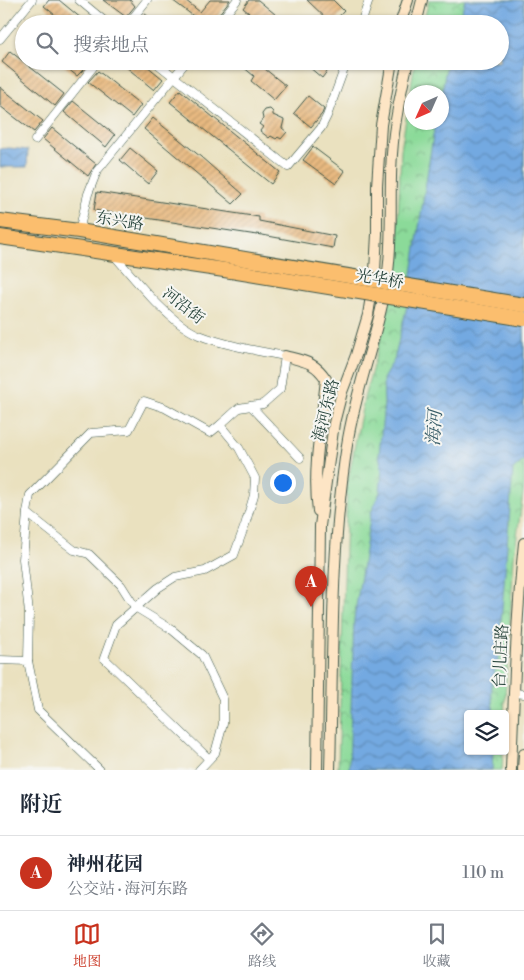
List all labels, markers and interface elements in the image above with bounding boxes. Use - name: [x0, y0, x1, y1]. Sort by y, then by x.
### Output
- search box: [15, 15, 509, 70]
- icon: search: [33, 29, 61, 57]
- text: 搜索地点: [73, 33, 149, 57]
- north arrow: [404, 85, 449, 130]
- street label: 东兴路: [95, 207, 145, 235]
- street label: 光华桥: [355, 265, 405, 293]
- street label: 河沿街: [158, 283, 208, 328]
- street label: 海河东路: [309, 377, 343, 444]
- water label: 海河: [422, 406, 447, 447]
- your location: [270, 470, 296, 496]
- pin: A: [295, 566, 327, 607]
- street label: 台儿庄路: [489, 624, 513, 689]
- map controls: [464, 710, 509, 755]
- button: layers: [464, 710, 509, 755]
- text: 附近: [20, 792, 62, 818]
- text: 神州花园: [67, 852, 143, 876]
- text: A: [30, 863, 42, 883]
- text: 110 m: [462, 863, 504, 883]
- text: 公交站 · 海河东路: [67, 879, 188, 899]
- tab: 地图: [73, 920, 101, 971]
- tab: 路线: [248, 920, 276, 971]
- tab: 收藏: [423, 920, 451, 971]

